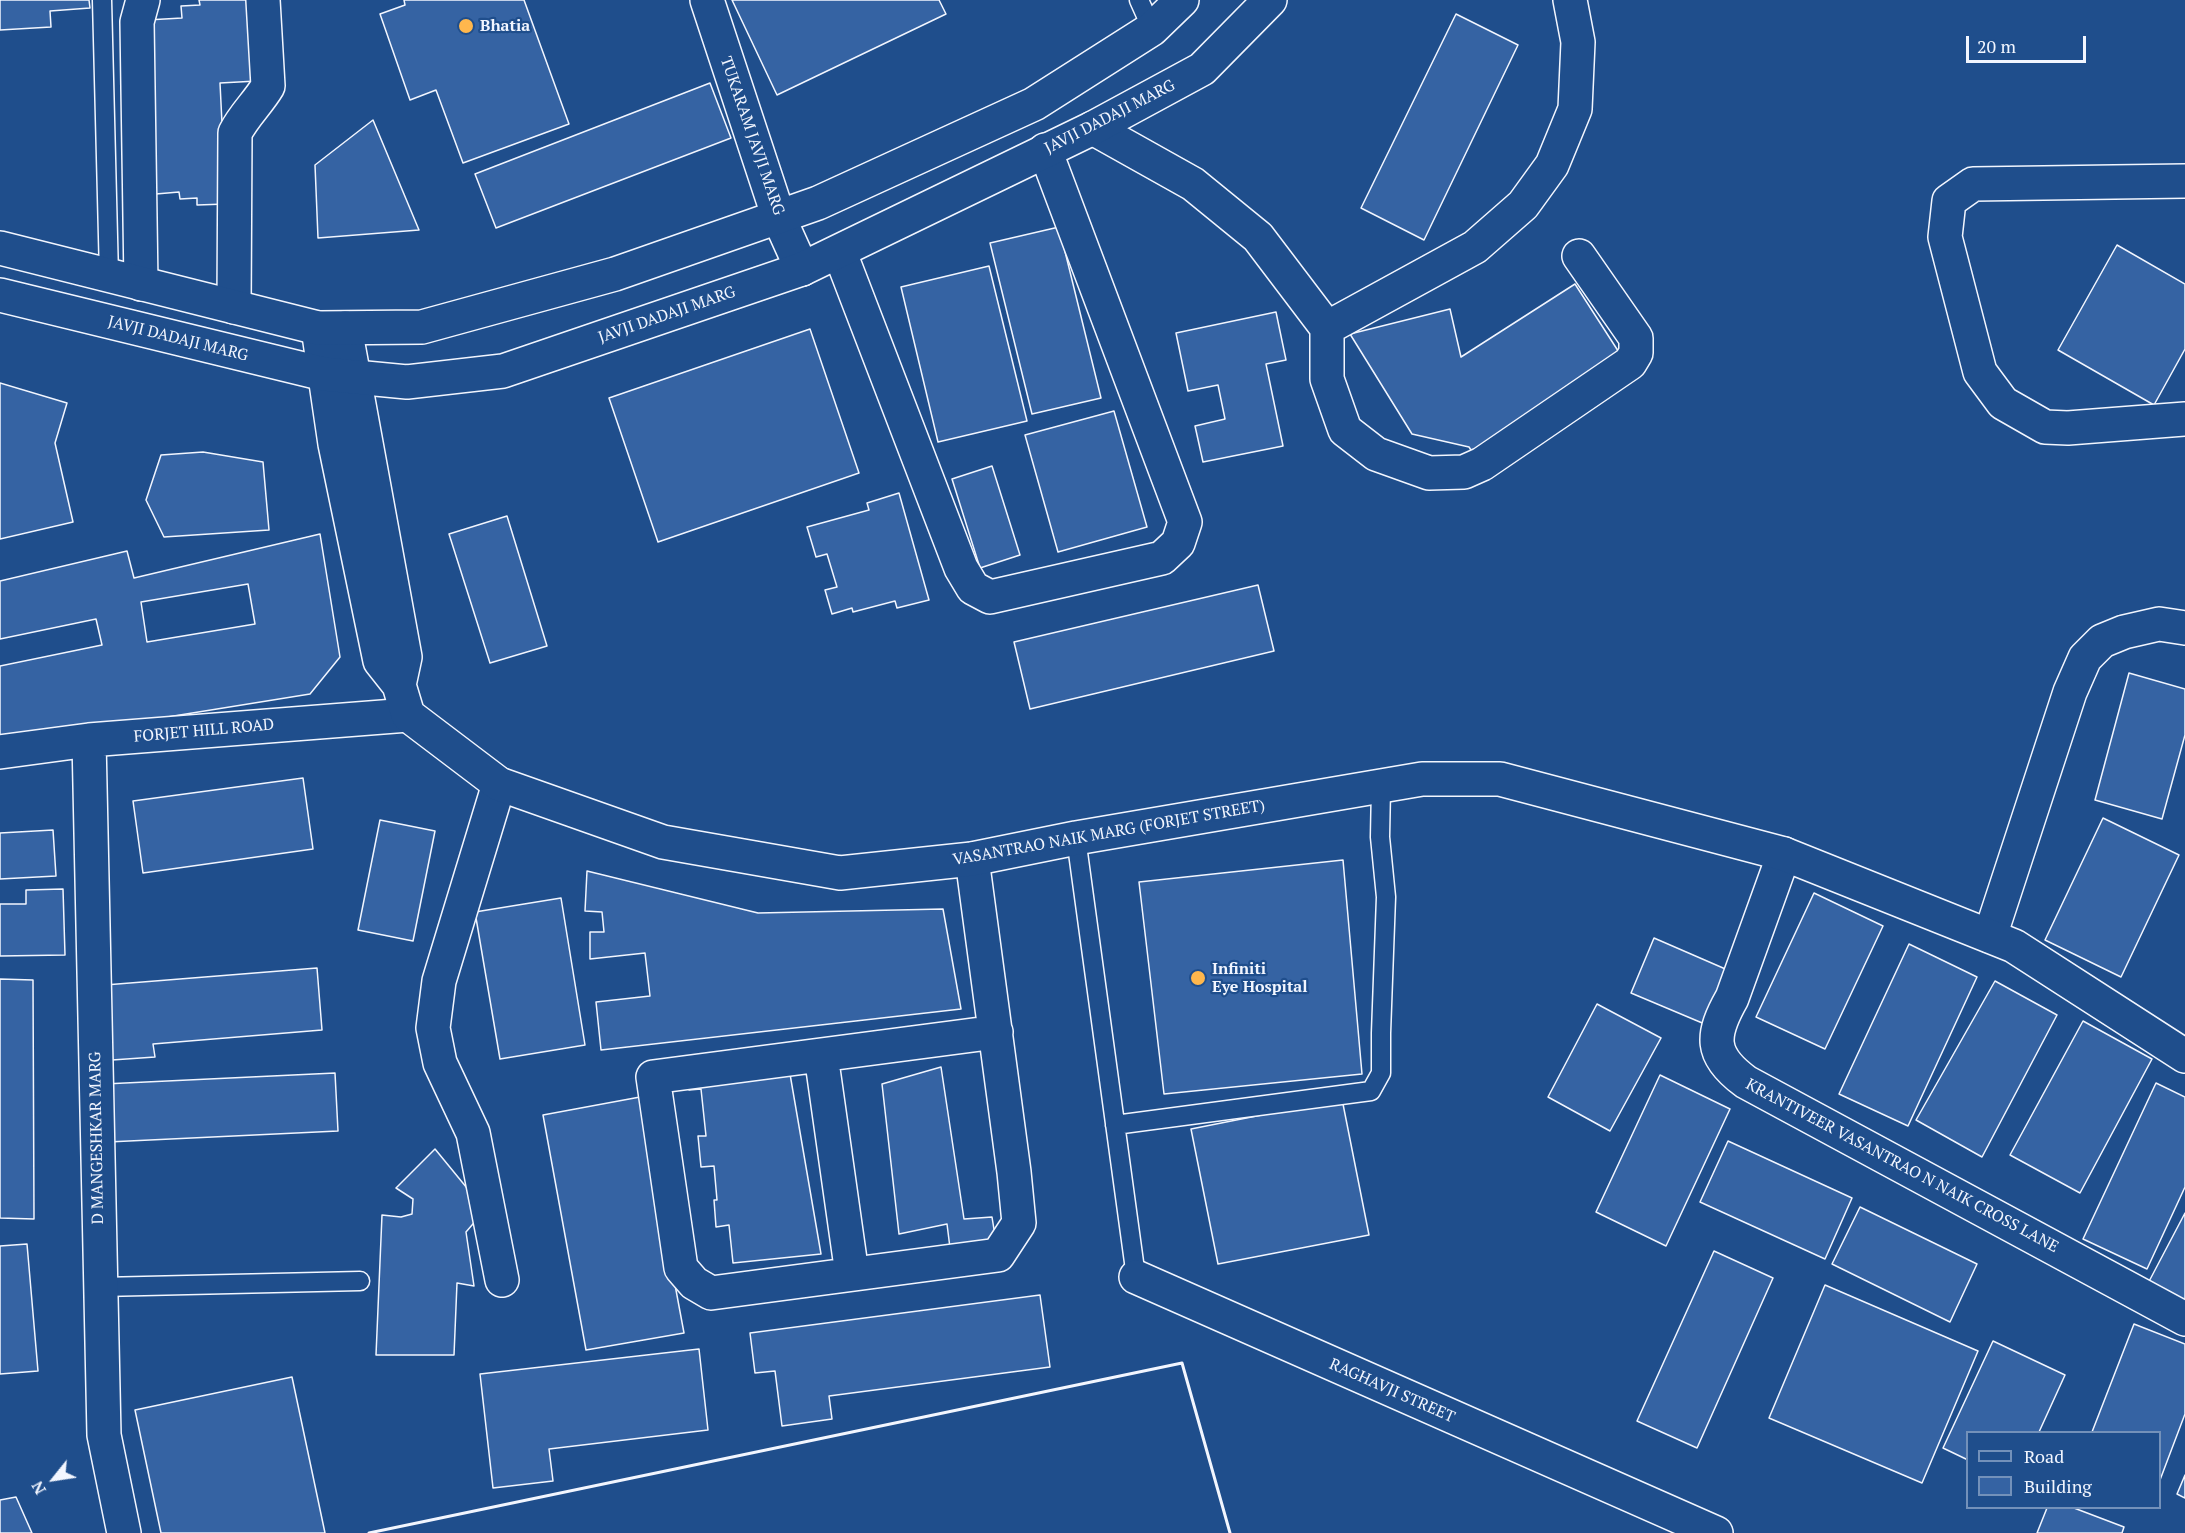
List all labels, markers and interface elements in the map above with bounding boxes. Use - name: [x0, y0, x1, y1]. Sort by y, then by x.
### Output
- place label: Bhatia: [480, 16, 530, 36]
- marker: Bhatia: [457, 17, 475, 35]
- scale bar: [1969, 24, 2089, 62]
- text: 20 m: [1977, 34, 2016, 58]
- street label: TUKARAM JAVJI MARG: [716, 54, 788, 218]
- street label: JAVJI DADAJI MARG: [1042, 76, 1178, 158]
- street label: JAVJI DADAJI MARG: [596, 282, 738, 348]
- street label: JAVJI DADAJI MARG: [106, 312, 250, 366]
- street label: FORJET HILL ROAD: [133, 715, 275, 747]
- street label: VASANTRAO NAIK MARG (FORJET STREET): [951, 796, 1267, 870]
- place label: Infiniti Eye Hospital: [1212, 959, 1307, 997]
- marker: Infiniti Eye Hospital: [1189, 969, 1207, 987]
- street label: D MANGESHKAR MARG: [86, 1051, 108, 1225]
- street label: KRANTIVEER VASANTRAO N NAIK CROSS LANE: [1742, 1075, 2062, 1257]
- street label: RAGHAVJI STREET: [1326, 1355, 1458, 1427]
- legend: [1966, 1431, 2161, 1509]
- text: Road: [2024, 1444, 2064, 1468]
- north arrow: [24, 1449, 84, 1509]
- text: Building: [2024, 1474, 2092, 1498]
- text: N: [26, 1477, 51, 1499]

